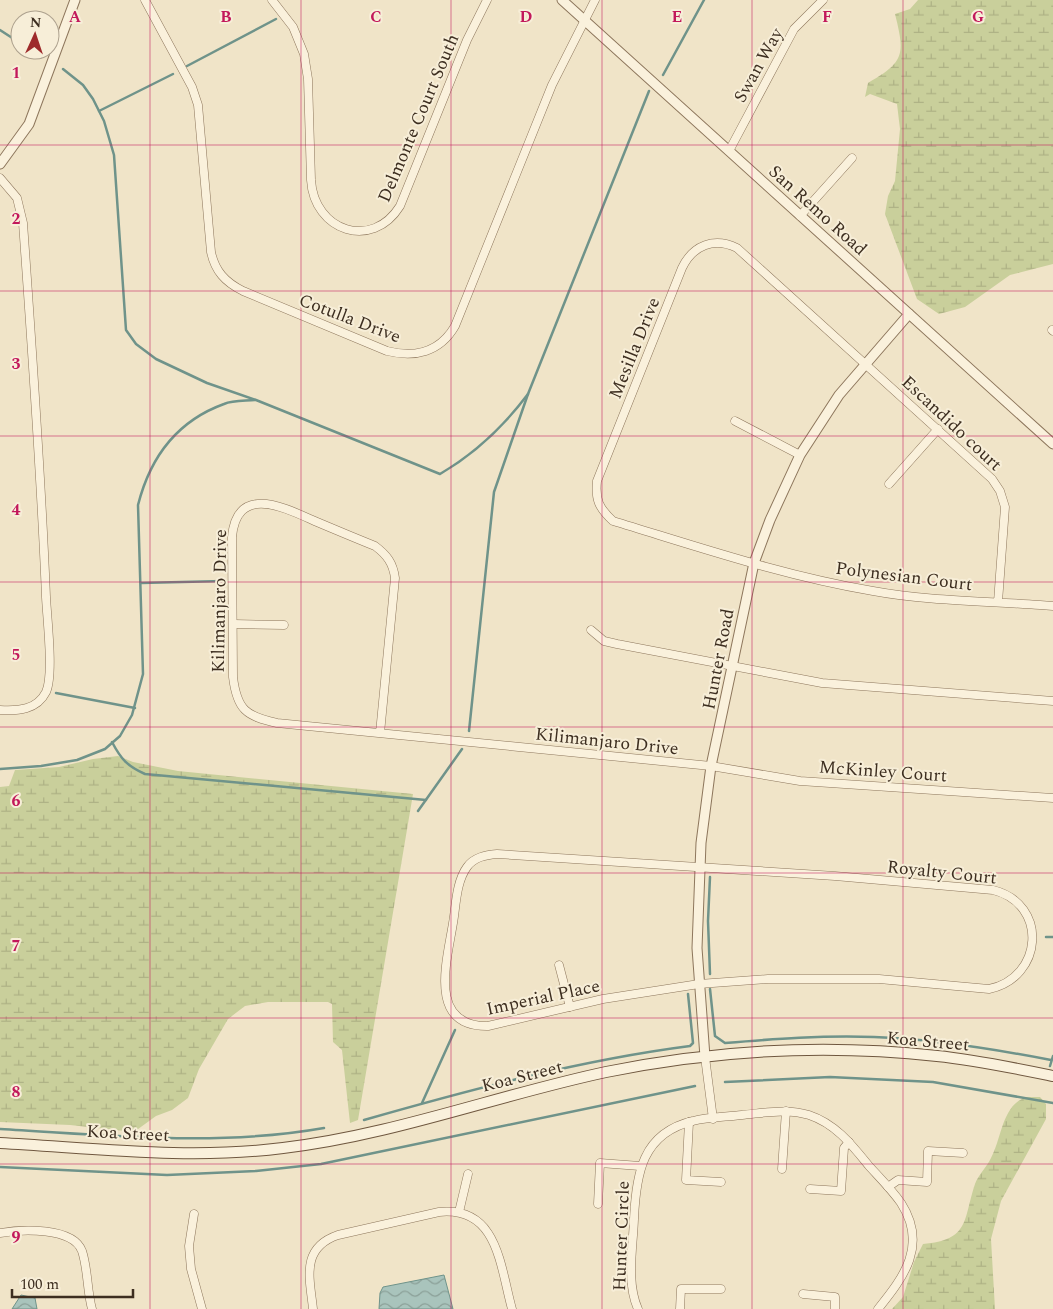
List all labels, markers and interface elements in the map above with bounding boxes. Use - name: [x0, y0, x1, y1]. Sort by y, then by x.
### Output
- text: A: [69, 5, 82, 29]
- text: B: [220, 5, 232, 29]
- text: C: [370, 5, 382, 29]
- text: D: [520, 5, 533, 29]
- text: E: [672, 5, 682, 29]
- text: F: [822, 5, 832, 29]
- text: G: [972, 5, 984, 29]
- north arrow: [10, 10, 60, 60]
- text: N: [29, 12, 42, 33]
- street label: Swan Way: [727, 22, 791, 108]
- street label: Delmonte Court South: [371, 30, 466, 207]
- text: 1: [12, 61, 20, 85]
- street label: San Remo Road: [762, 159, 873, 262]
- text: 2: [12, 207, 21, 231]
- street label: Cotulla Drive: [295, 287, 405, 350]
- street label: Mesilla Drive: [602, 293, 667, 403]
- text: 3: [12, 352, 21, 376]
- street label: Escandido court: [895, 369, 1008, 477]
- text: 4: [12, 498, 21, 522]
- street label: Kilimanjaro Drive: [205, 529, 234, 673]
- street label: Polynesian Court: [834, 555, 974, 598]
- street label: Hunter Road: [695, 606, 742, 712]
- text: 5: [12, 643, 20, 667]
- street label: Kilimanjaro Drive: [534, 721, 680, 762]
- street label: McKinley Court: [818, 754, 948, 789]
- text: 6: [12, 789, 21, 813]
- street label: Royalty Court: [886, 853, 998, 892]
- text: 7: [12, 934, 21, 958]
- street label: Imperial Place: [484, 972, 603, 1023]
- street label: Koa Street: [885, 1024, 970, 1059]
- street label: Koa Street: [479, 1053, 566, 1100]
- text: 8: [12, 1080, 21, 1104]
- street label: Koa Street: [86, 1118, 170, 1149]
- street label: Hunter Circle: [606, 1180, 637, 1292]
- text: 9: [12, 1225, 21, 1249]
- scale bar: [12, 1266, 134, 1298]
- text: 100 m: [20, 1273, 59, 1296]

